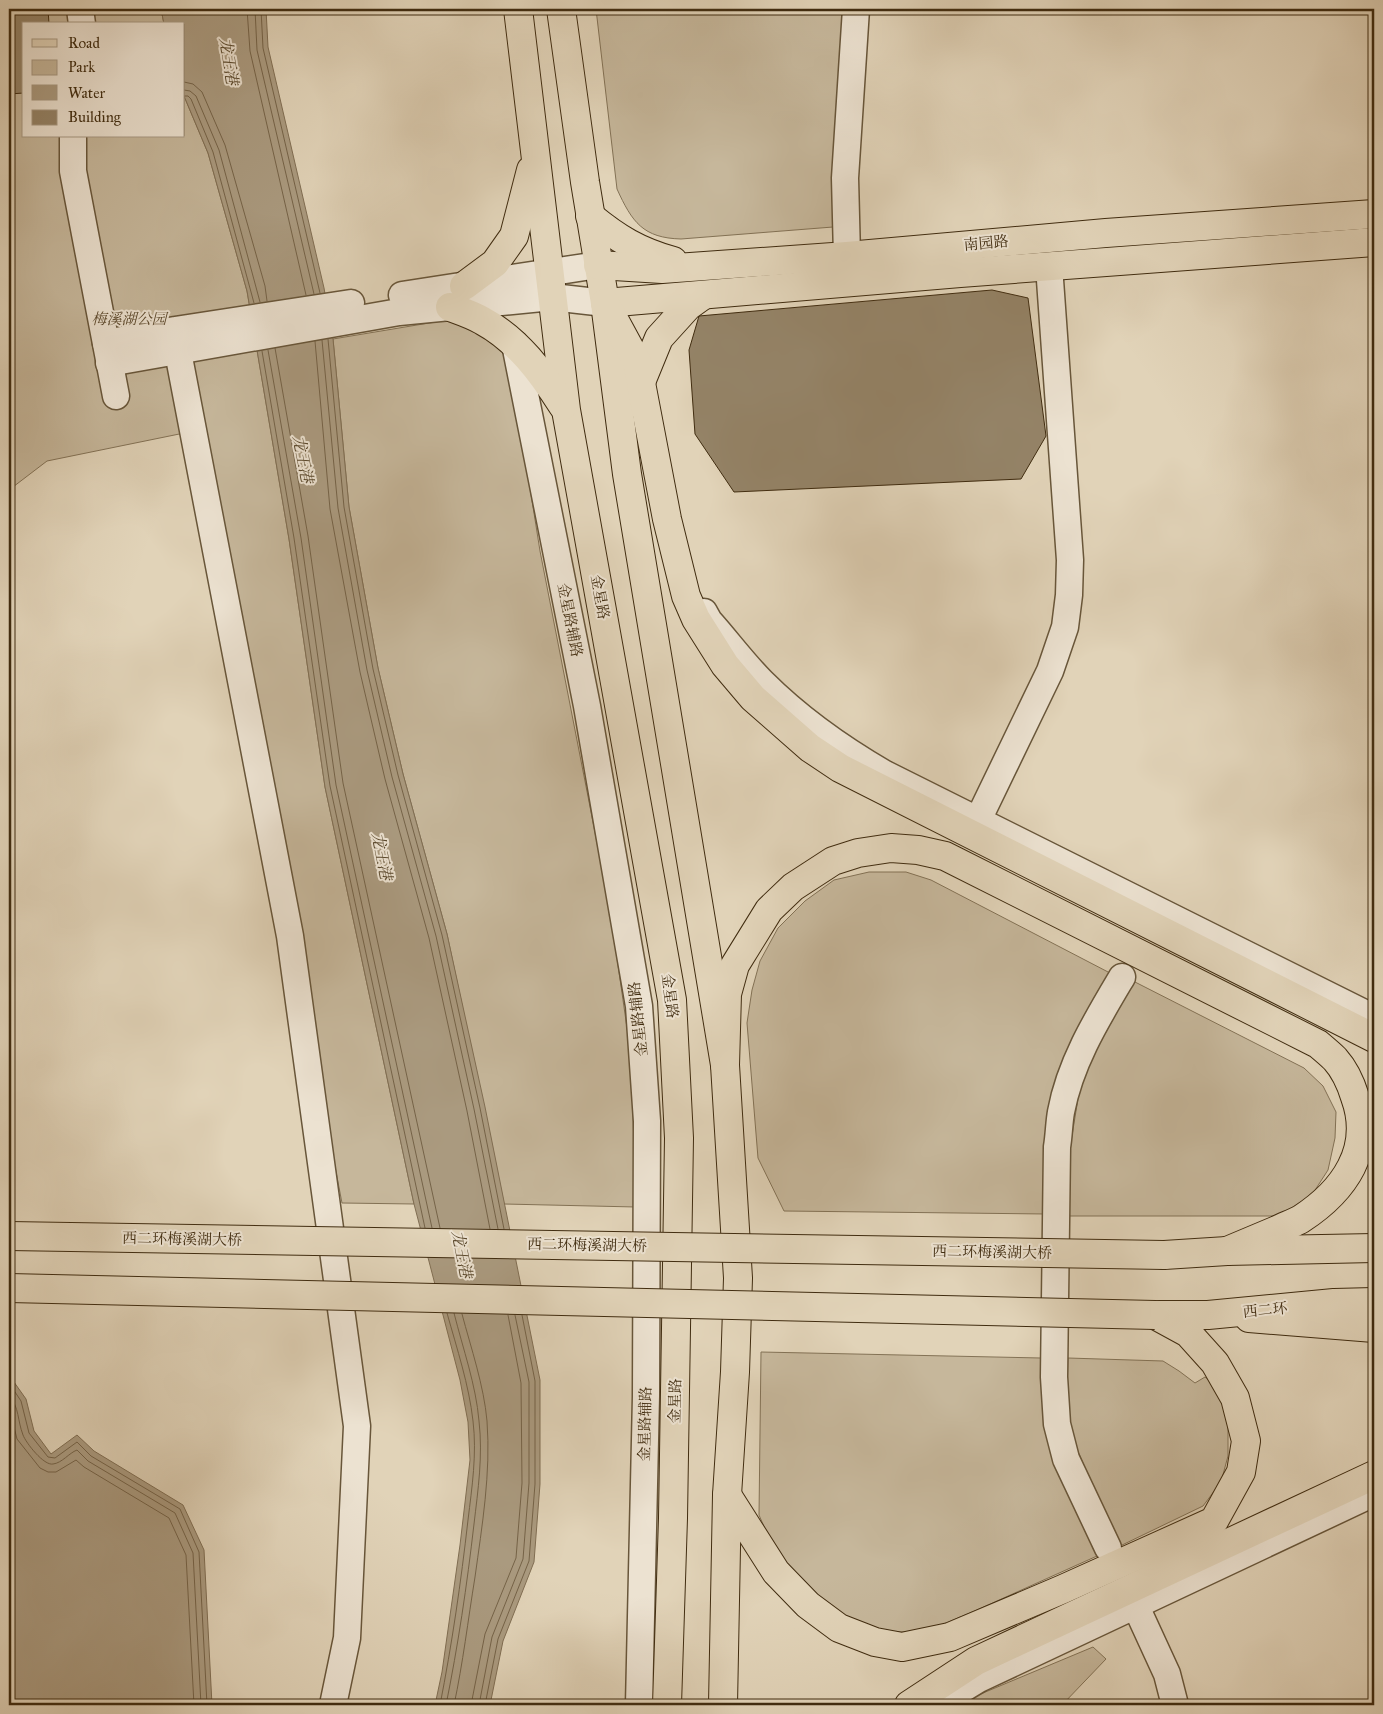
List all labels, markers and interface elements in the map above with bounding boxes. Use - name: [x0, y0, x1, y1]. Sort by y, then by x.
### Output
- legend: [22, 22, 185, 138]
- text: Road: [68, 34, 100, 52]
- water label: 龙王港: [216, 36, 242, 88]
- text: Park: [68, 58, 95, 76]
- text: Water: [68, 84, 105, 102]
- text: Building: [68, 108, 122, 126]
- street label: 南园路: [963, 232, 1009, 254]
- park label: 梅溪湖公园: [91, 310, 168, 328]
- water label: 龙王港: [289, 434, 317, 486]
- street label: 金星路: [587, 573, 613, 621]
- street label: 金星路辅路: [554, 581, 586, 659]
- water label: 龙王港: [368, 831, 396, 883]
- street label: 金星路: [658, 973, 682, 1019]
- street label: 金星路辅路: [625, 981, 651, 1057]
- street label: 西二环梅溪湖大桥: [122, 1229, 242, 1249]
- water label: 龙王港: [448, 1229, 476, 1281]
- street label: 西二环梅溪湖大桥: [527, 1235, 647, 1255]
- street label: 西二环梅溪湖大桥: [932, 1242, 1052, 1262]
- street label: 西二环: [1242, 1299, 1288, 1321]
- street label: 金星路: [666, 1378, 684, 1424]
- street label: 金星路辅路: [635, 1386, 655, 1462]

